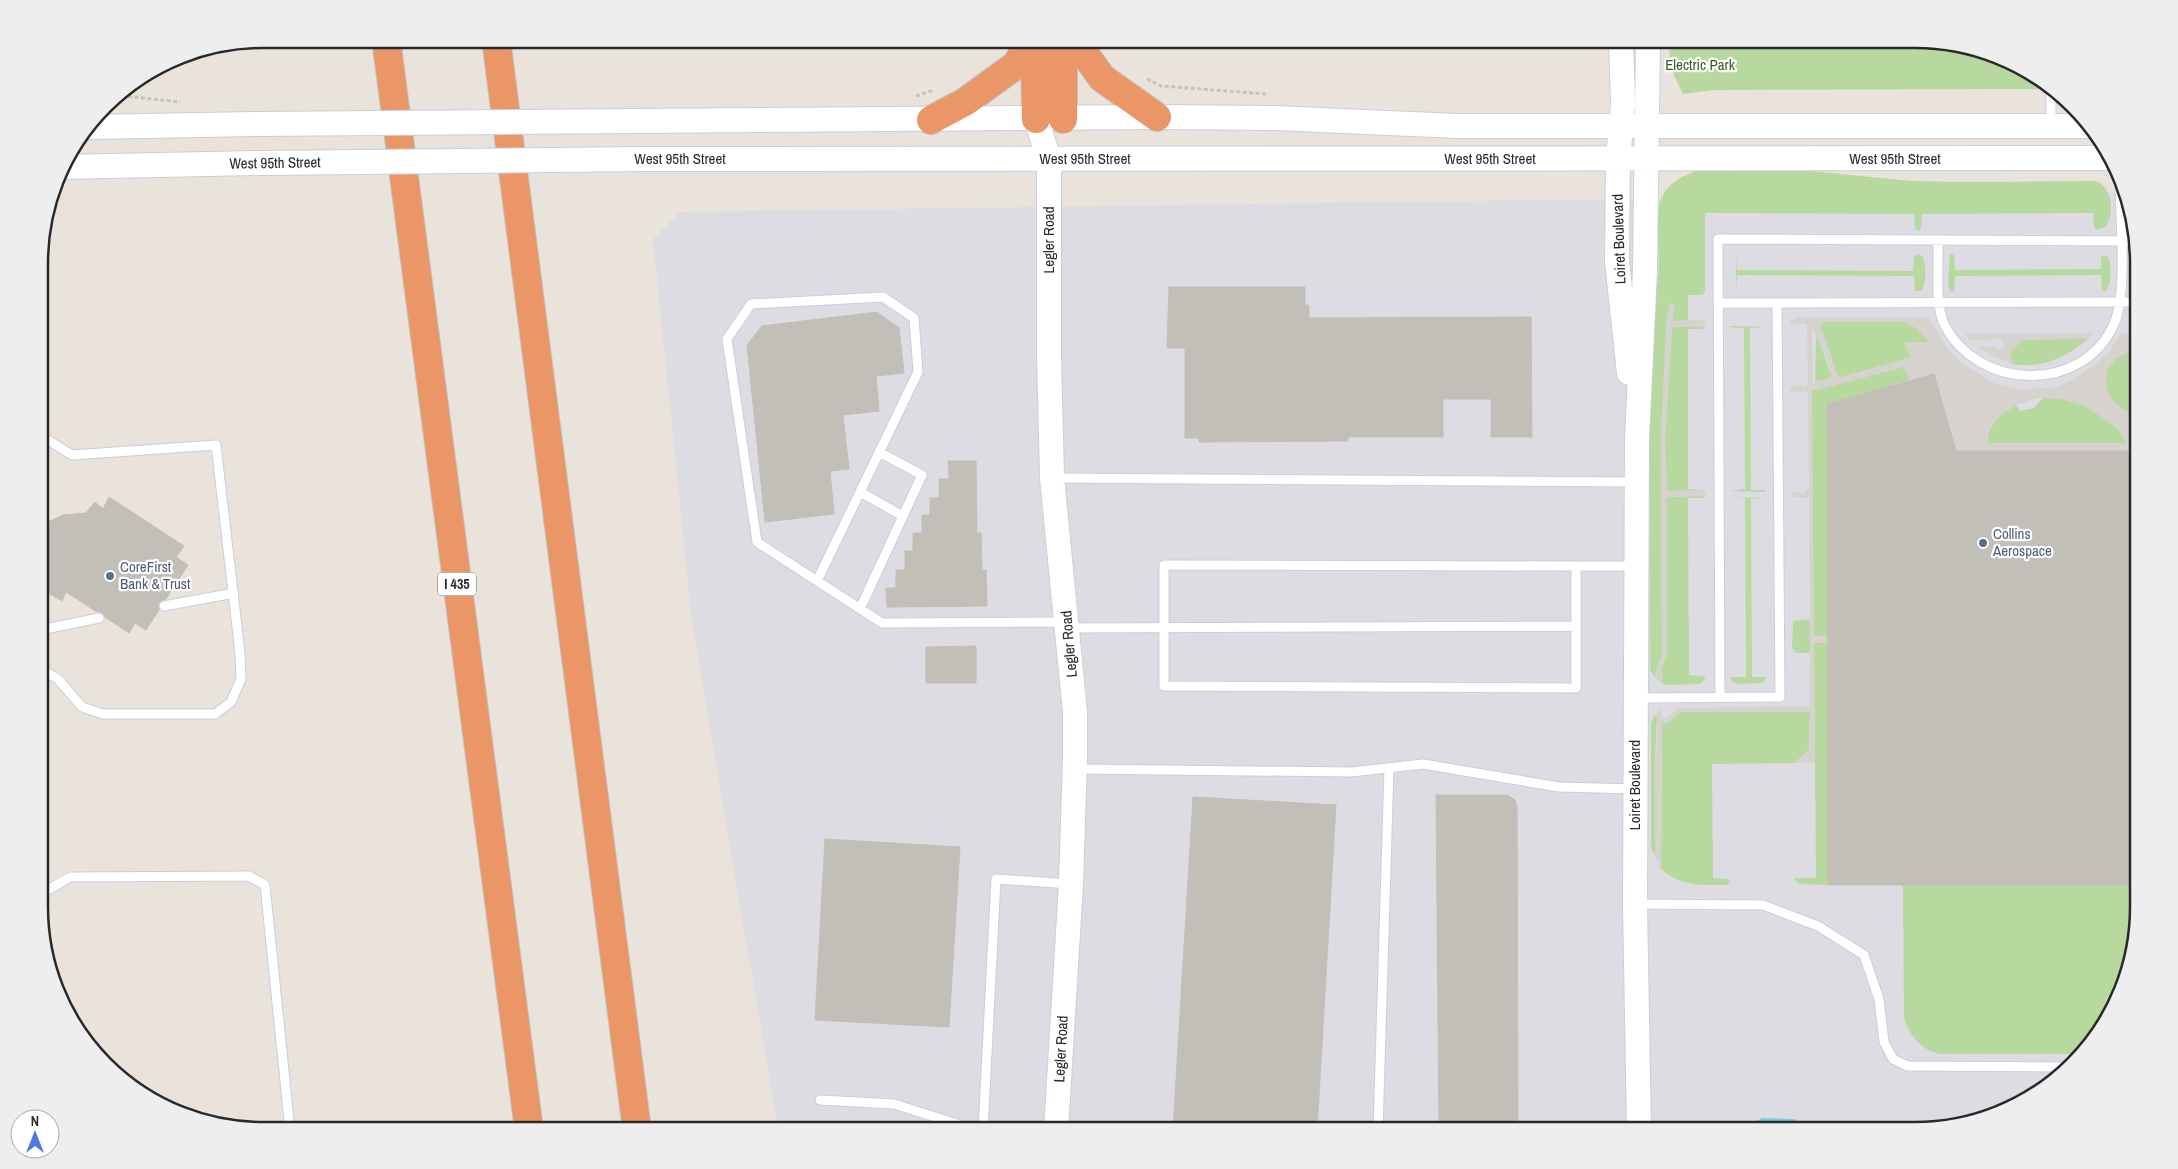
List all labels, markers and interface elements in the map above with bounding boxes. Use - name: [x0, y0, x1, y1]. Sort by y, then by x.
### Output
- park label: Electric Park: [1665, 54, 1736, 75]
- street label: West 95th Street: [634, 148, 726, 169]
- street label: West 95th Street: [1039, 148, 1131, 169]
- street label: West 95th Street: [1444, 148, 1536, 169]
- street label: West 95th Street: [1849, 148, 1941, 169]
- street label: West 95th Street: [229, 151, 321, 174]
- street label: Loiret Boulevard: [1606, 194, 1631, 284]
- street label: Legler Road: [1038, 206, 1059, 274]
- place label: Collins Aerospace: [1992, 523, 2052, 561]
- marker: Collins Aerospace: [1977, 537, 1989, 549]
- place label: CoreFirst Bank & Trust: [120, 556, 191, 594]
- marker: CoreFirst Bank & Trust: [104, 570, 116, 582]
- road number: I 435: [438, 572, 476, 596]
- street label: Legler Road: [1055, 610, 1082, 678]
- street label: Loiret Boulevard: [1624, 740, 1645, 830]
- street label: Legler Road: [1048, 1015, 1073, 1083]
- north arrow: [10, 1109, 60, 1159]
- text: N: [31, 1112, 39, 1130]

